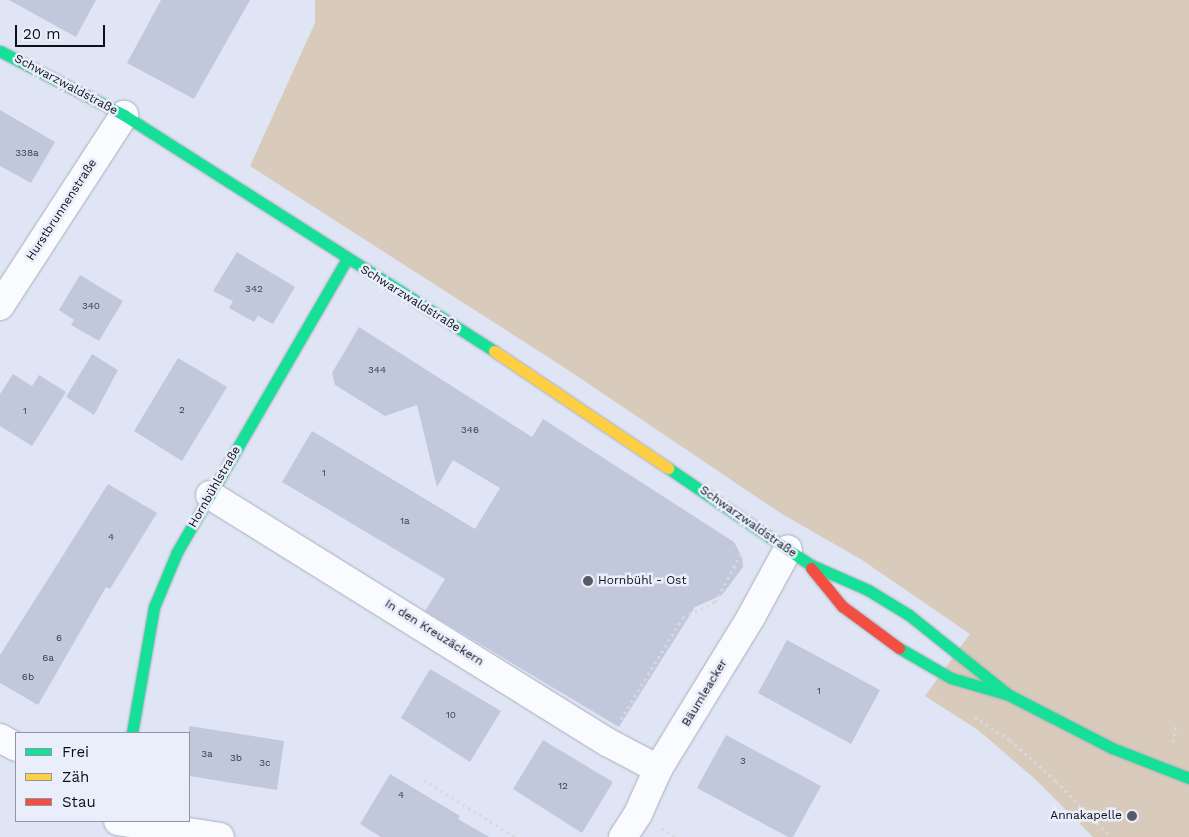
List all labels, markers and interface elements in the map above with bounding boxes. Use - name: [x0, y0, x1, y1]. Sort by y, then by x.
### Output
- scale bar: [18, 15, 108, 47]
- text: 20 m: [23, 25, 61, 43]
- street label: Schwarzwaldstraße: [12, 52, 120, 118]
- house number: 338a: [15, 147, 39, 159]
- street label: Hurstbrunnenstraße: [24, 156, 100, 264]
- street label: Schwarzwaldstraße: [357, 262, 463, 336]
- house number: 342: [245, 283, 263, 295]
- house number: 340: [82, 300, 100, 312]
- house number: 344: [368, 364, 386, 376]
- house number: 2: [179, 404, 185, 416]
- house number: 1: [23, 405, 27, 417]
- house number: 346: [461, 424, 479, 436]
- street label: Hornbühlstraße: [186, 444, 244, 530]
- house number: 1: [322, 467, 326, 479]
- street label: Schwarzwaldstraße: [697, 483, 799, 561]
- house number: 1a: [400, 515, 410, 527]
- house number: 4: [108, 531, 114, 543]
- place label: Hornbühl - Ost: [598, 574, 687, 588]
- marker: Hornbühl - Ost: [582, 575, 594, 587]
- street label: In den Kreuzäckern: [382, 597, 486, 669]
- house number: 6: [56, 632, 62, 644]
- house number: 6a: [42, 652, 54, 664]
- street label: Bäumleacker: [679, 657, 731, 729]
- house number: 6b: [22, 671, 34, 683]
- house number: 1: [817, 685, 821, 697]
- house number: 10: [446, 709, 456, 721]
- legend: [15, 732, 190, 822]
- text: Frei: [62, 743, 89, 761]
- house number: 3a: [201, 748, 213, 760]
- house number: 3b: [230, 752, 242, 764]
- house number: 3: [740, 755, 746, 767]
- house number: 3c: [259, 757, 271, 769]
- text: Zäh: [62, 768, 89, 786]
- house number: 12: [558, 780, 568, 792]
- house number: 4: [398, 789, 404, 801]
- text: Stau: [62, 793, 96, 811]
- place label: Annakapelle: [1050, 809, 1122, 823]
- marker: Annakapelle: [1126, 810, 1138, 822]

